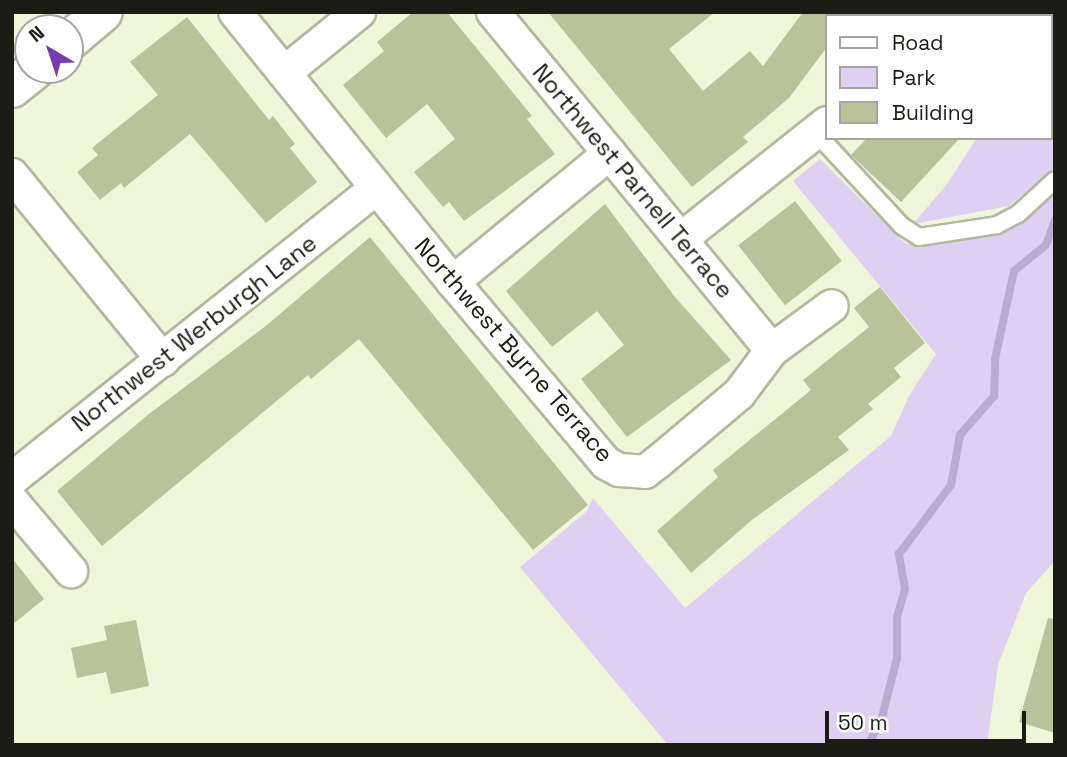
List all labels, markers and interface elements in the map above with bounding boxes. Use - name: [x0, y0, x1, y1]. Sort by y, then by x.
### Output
- north arrow: [14, 14, 84, 84]
- legend: [825, 14, 1053, 140]
- text: N: [24, 20, 50, 48]
- text: Road: [892, 29, 944, 56]
- street label: Northwest Parnell Terrace: [526, 58, 740, 304]
- text: Park: [892, 64, 936, 91]
- text: Building: [892, 99, 974, 126]
- street label: Northwest Werburgh Lane: [66, 228, 322, 438]
- street label: Northwest Byrne Terrace: [408, 232, 620, 468]
- scale bar: [829, 698, 1030, 742]
- text: 50 m: [838, 709, 888, 736]

